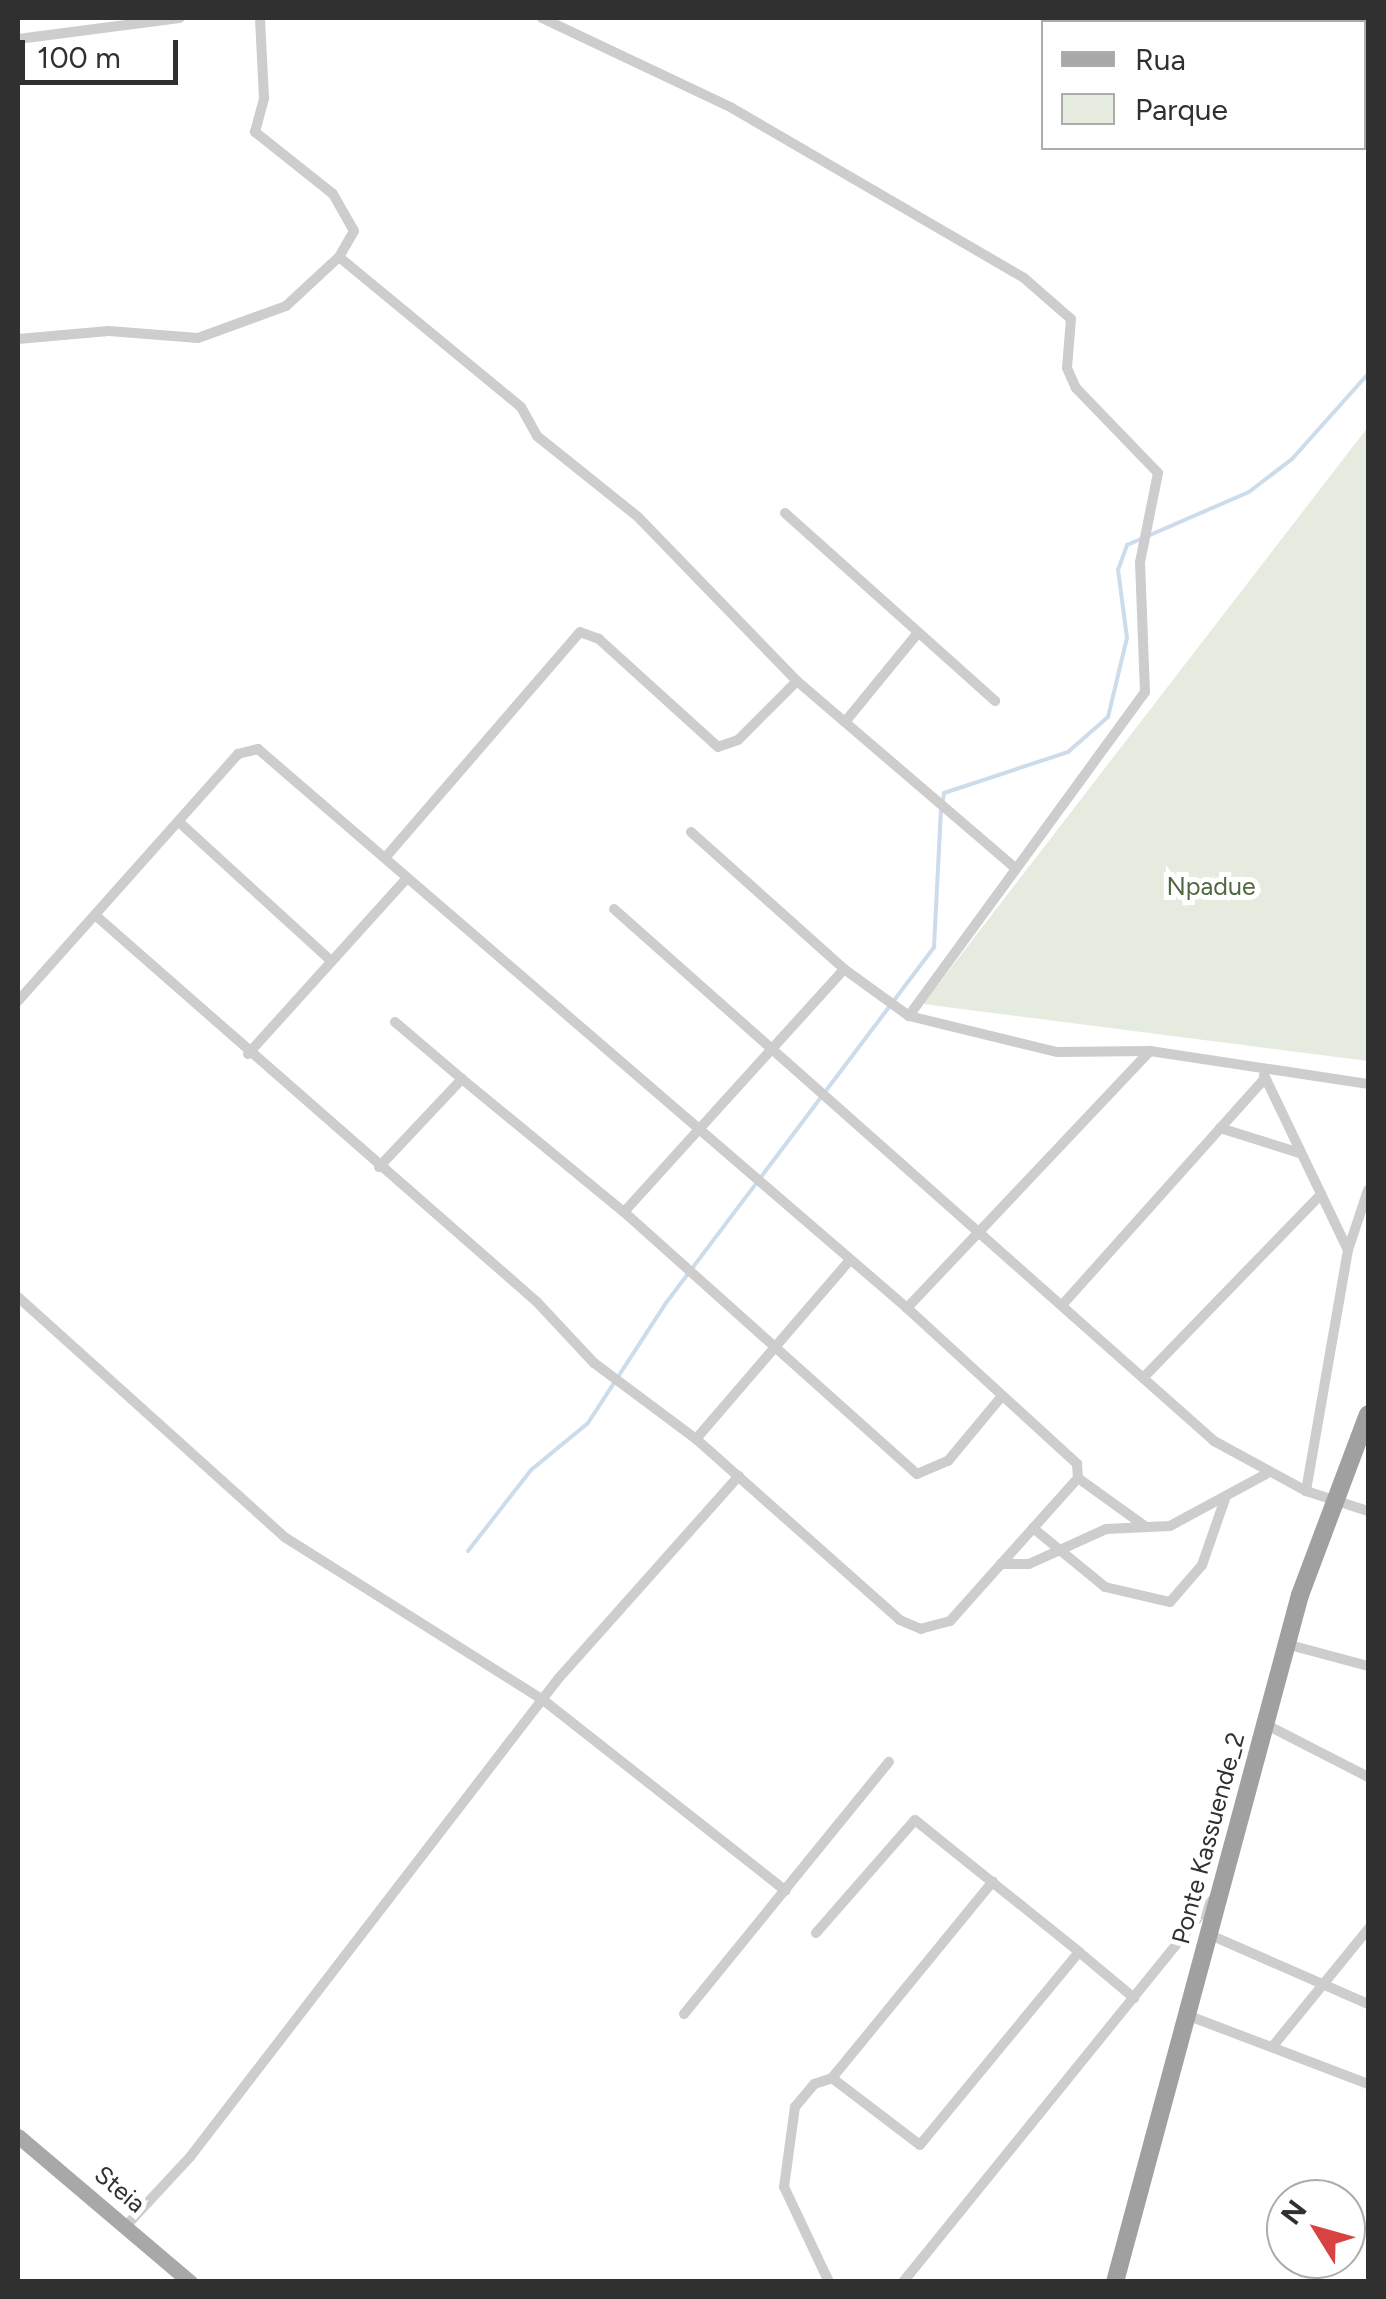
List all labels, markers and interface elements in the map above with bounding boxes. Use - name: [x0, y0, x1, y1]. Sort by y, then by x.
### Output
- scale bar: [25, 20, 182, 82]
- legend: [1041, 20, 1366, 150]
- text: 100 m: [37, 39, 121, 76]
- text: Rua: [1135, 41, 1186, 78]
- text: Parque: [1135, 91, 1228, 128]
- park label: Npadue: [1166, 871, 1256, 901]
- street label: Ponte Kassuende_2: [1165, 1729, 1251, 1947]
- street label: Steia: [89, 2159, 151, 2219]
- north arrow: [1266, 2179, 1366, 2279]
- text: N: [1274, 2193, 1314, 2231]

